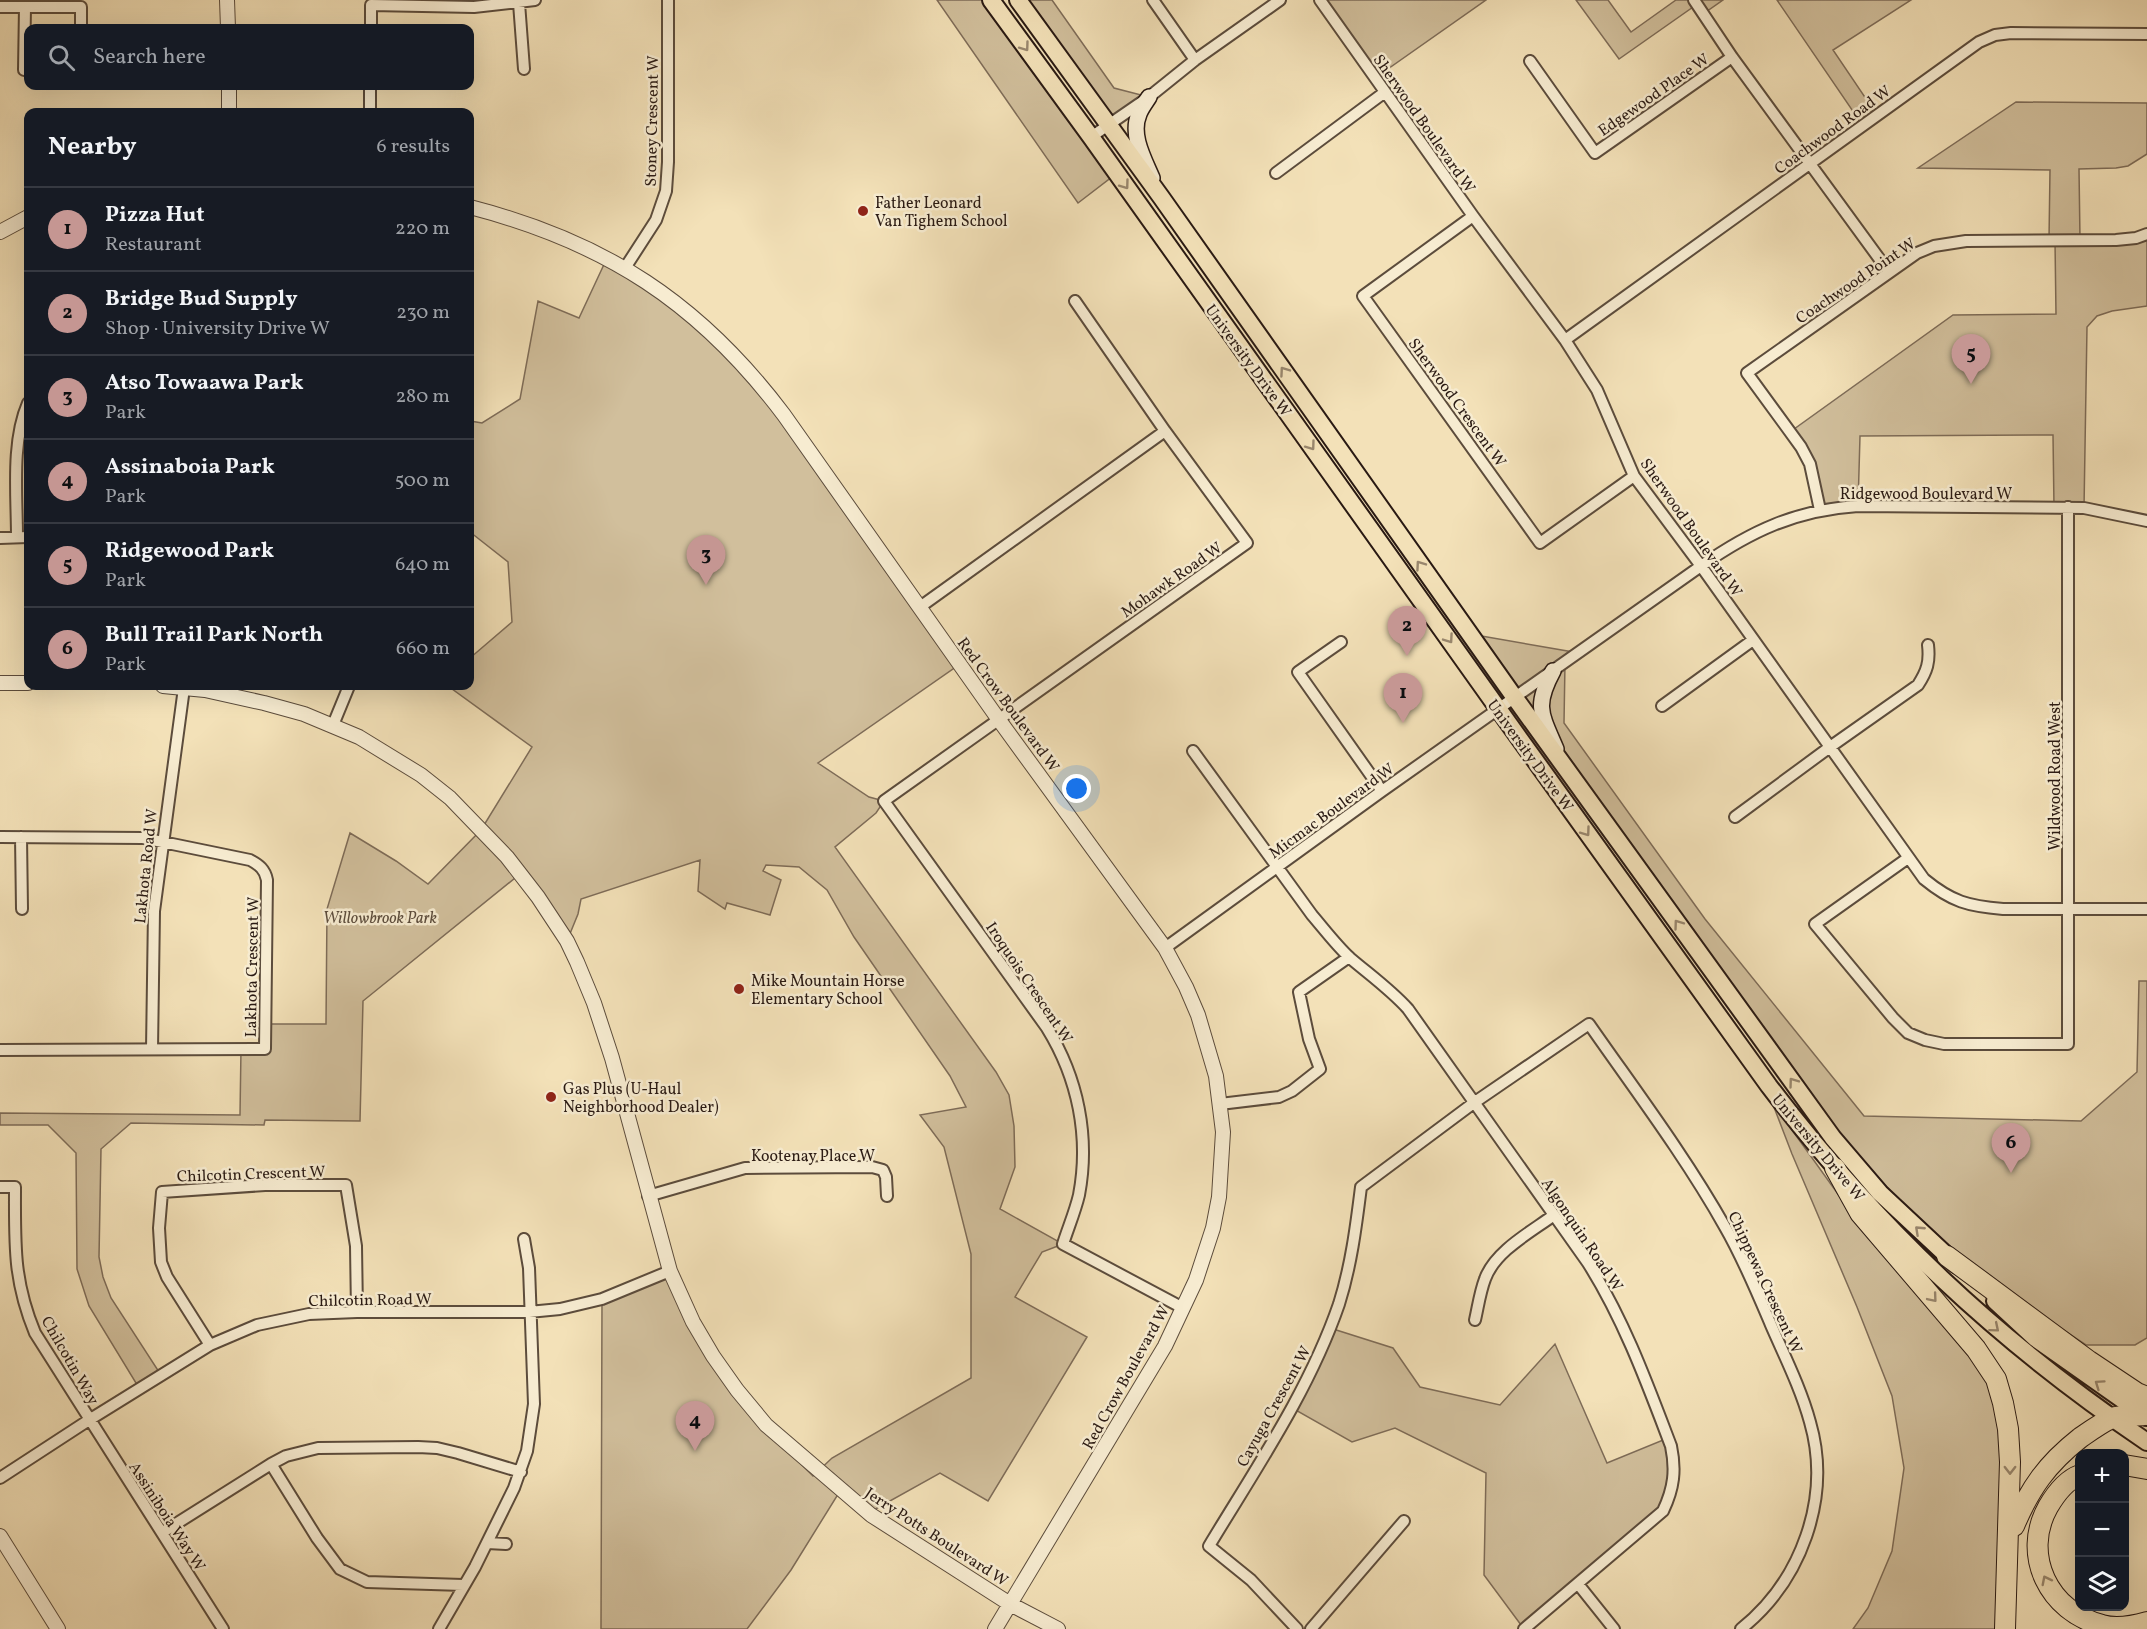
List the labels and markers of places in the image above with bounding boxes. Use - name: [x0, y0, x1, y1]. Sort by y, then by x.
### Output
- place label: Father Leonard Van Tighem School: [875, 193, 1008, 233]
- marker: Father Leonard Van Tighem School: [856, 204, 870, 218]
- pin: 5: [1952, 334, 1990, 384]
- pin: 3: [686, 536, 726, 585]
- pin: 2: [1388, 606, 1426, 656]
- pin: 1: [1384, 674, 1422, 723]
- place label: Mike Mountain Horse Elementary School: [751, 971, 905, 1011]
- marker: Mike Mountain Horse Elementary School: [732, 982, 746, 996]
- place label: Gas Plus (U-Haul Neighborhood Dealer): [563, 1079, 719, 1119]
- marker: Gas Plus (U-Haul Neighborhood Dealer): [544, 1090, 558, 1104]
- pin: 6: [1992, 1124, 2030, 1173]
- pin: 4: [676, 1402, 714, 1451]

